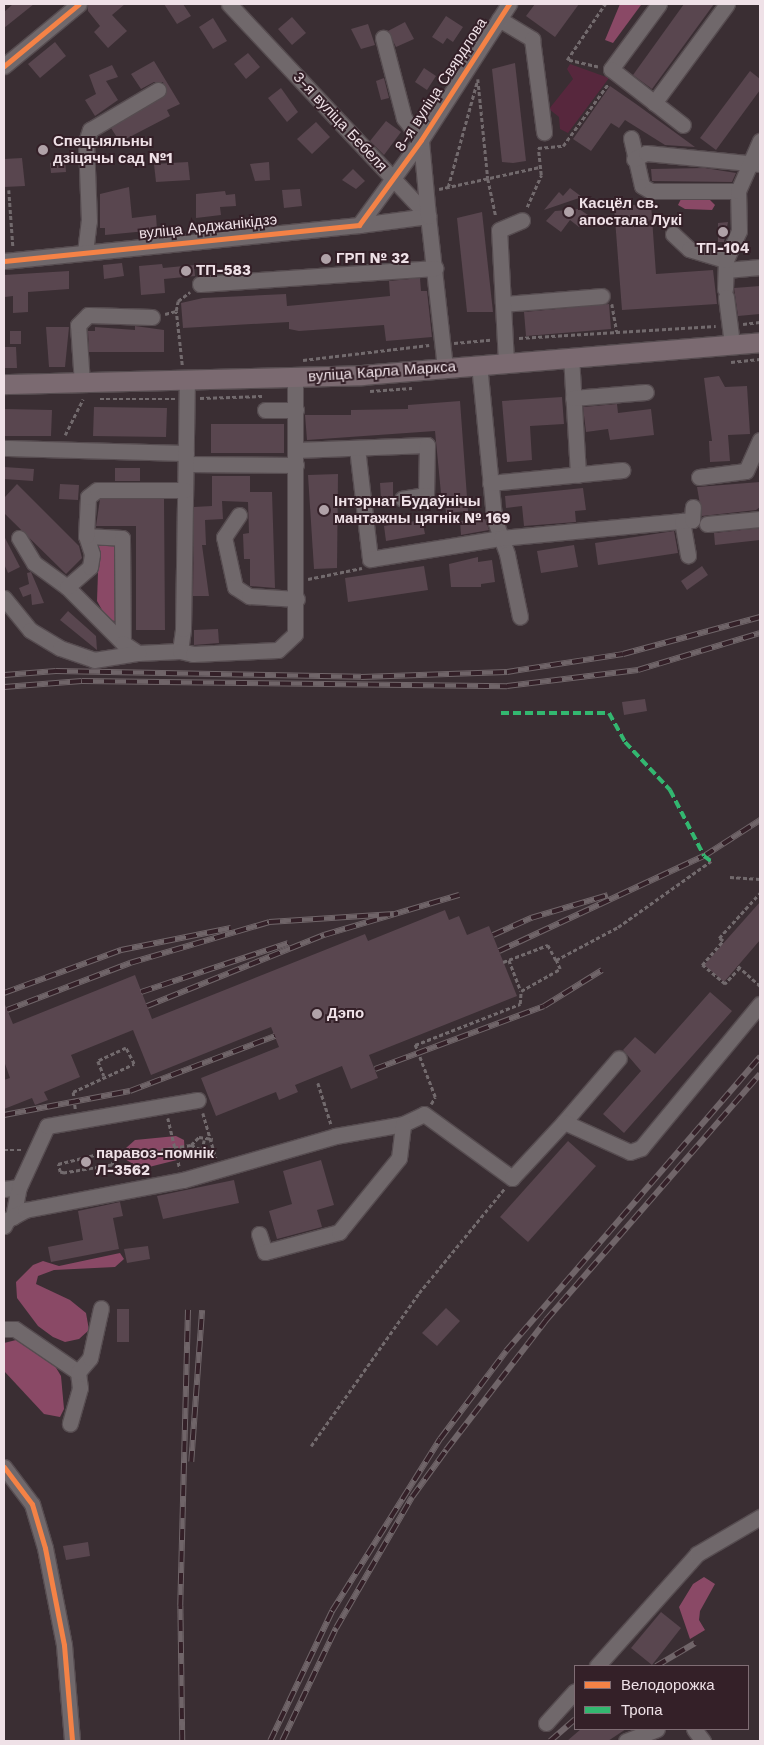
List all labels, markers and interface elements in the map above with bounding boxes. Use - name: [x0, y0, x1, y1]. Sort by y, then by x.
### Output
- street label: 8-я вуліца Свярдлова: [391, 15, 491, 155]
- street label: 3-я вуліца Бебеля: [289, 68, 391, 176]
- place label: Спецыяльны дзіцячы сад №1: [53, 132, 173, 167]
- marker: Спецыяльны дзіцячы сад №1: [37, 144, 49, 156]
- place label: Касцёл св. апостала Лукі: [579, 194, 682, 229]
- marker: Касцёл св. апостала Лукі: [563, 206, 575, 218]
- street label: вуліца Арджанікідзэ: [138, 211, 278, 243]
- marker: ТП-104: [717, 226, 729, 238]
- place label: ТП-104: [696, 240, 750, 258]
- place label: ГРП № 32: [336, 250, 409, 268]
- marker: ГРП № 32: [320, 253, 332, 265]
- place label: ТП-583: [196, 262, 251, 280]
- marker: ТП-583: [180, 265, 192, 277]
- street label: вуліца Карла Маркса: [308, 358, 456, 386]
- place label: Інтэрнат Будаўнічы мантажны цягнік № 169: [334, 492, 511, 527]
- marker: Інтэрнат Будаўнічы мантажны цягнік № 169: [318, 504, 330, 516]
- place label: Дэпо: [327, 1005, 364, 1023]
- marker: Дэпо: [311, 1008, 323, 1020]
- place label: паравоз-помнік Л-3562: [96, 1144, 214, 1179]
- marker: паравоз-помнік Л-3562: [80, 1156, 92, 1168]
- legend: [574, 1665, 749, 1730]
- text: Велодорожка: [621, 1676, 715, 1694]
- text: Тропа: [621, 1701, 662, 1719]

